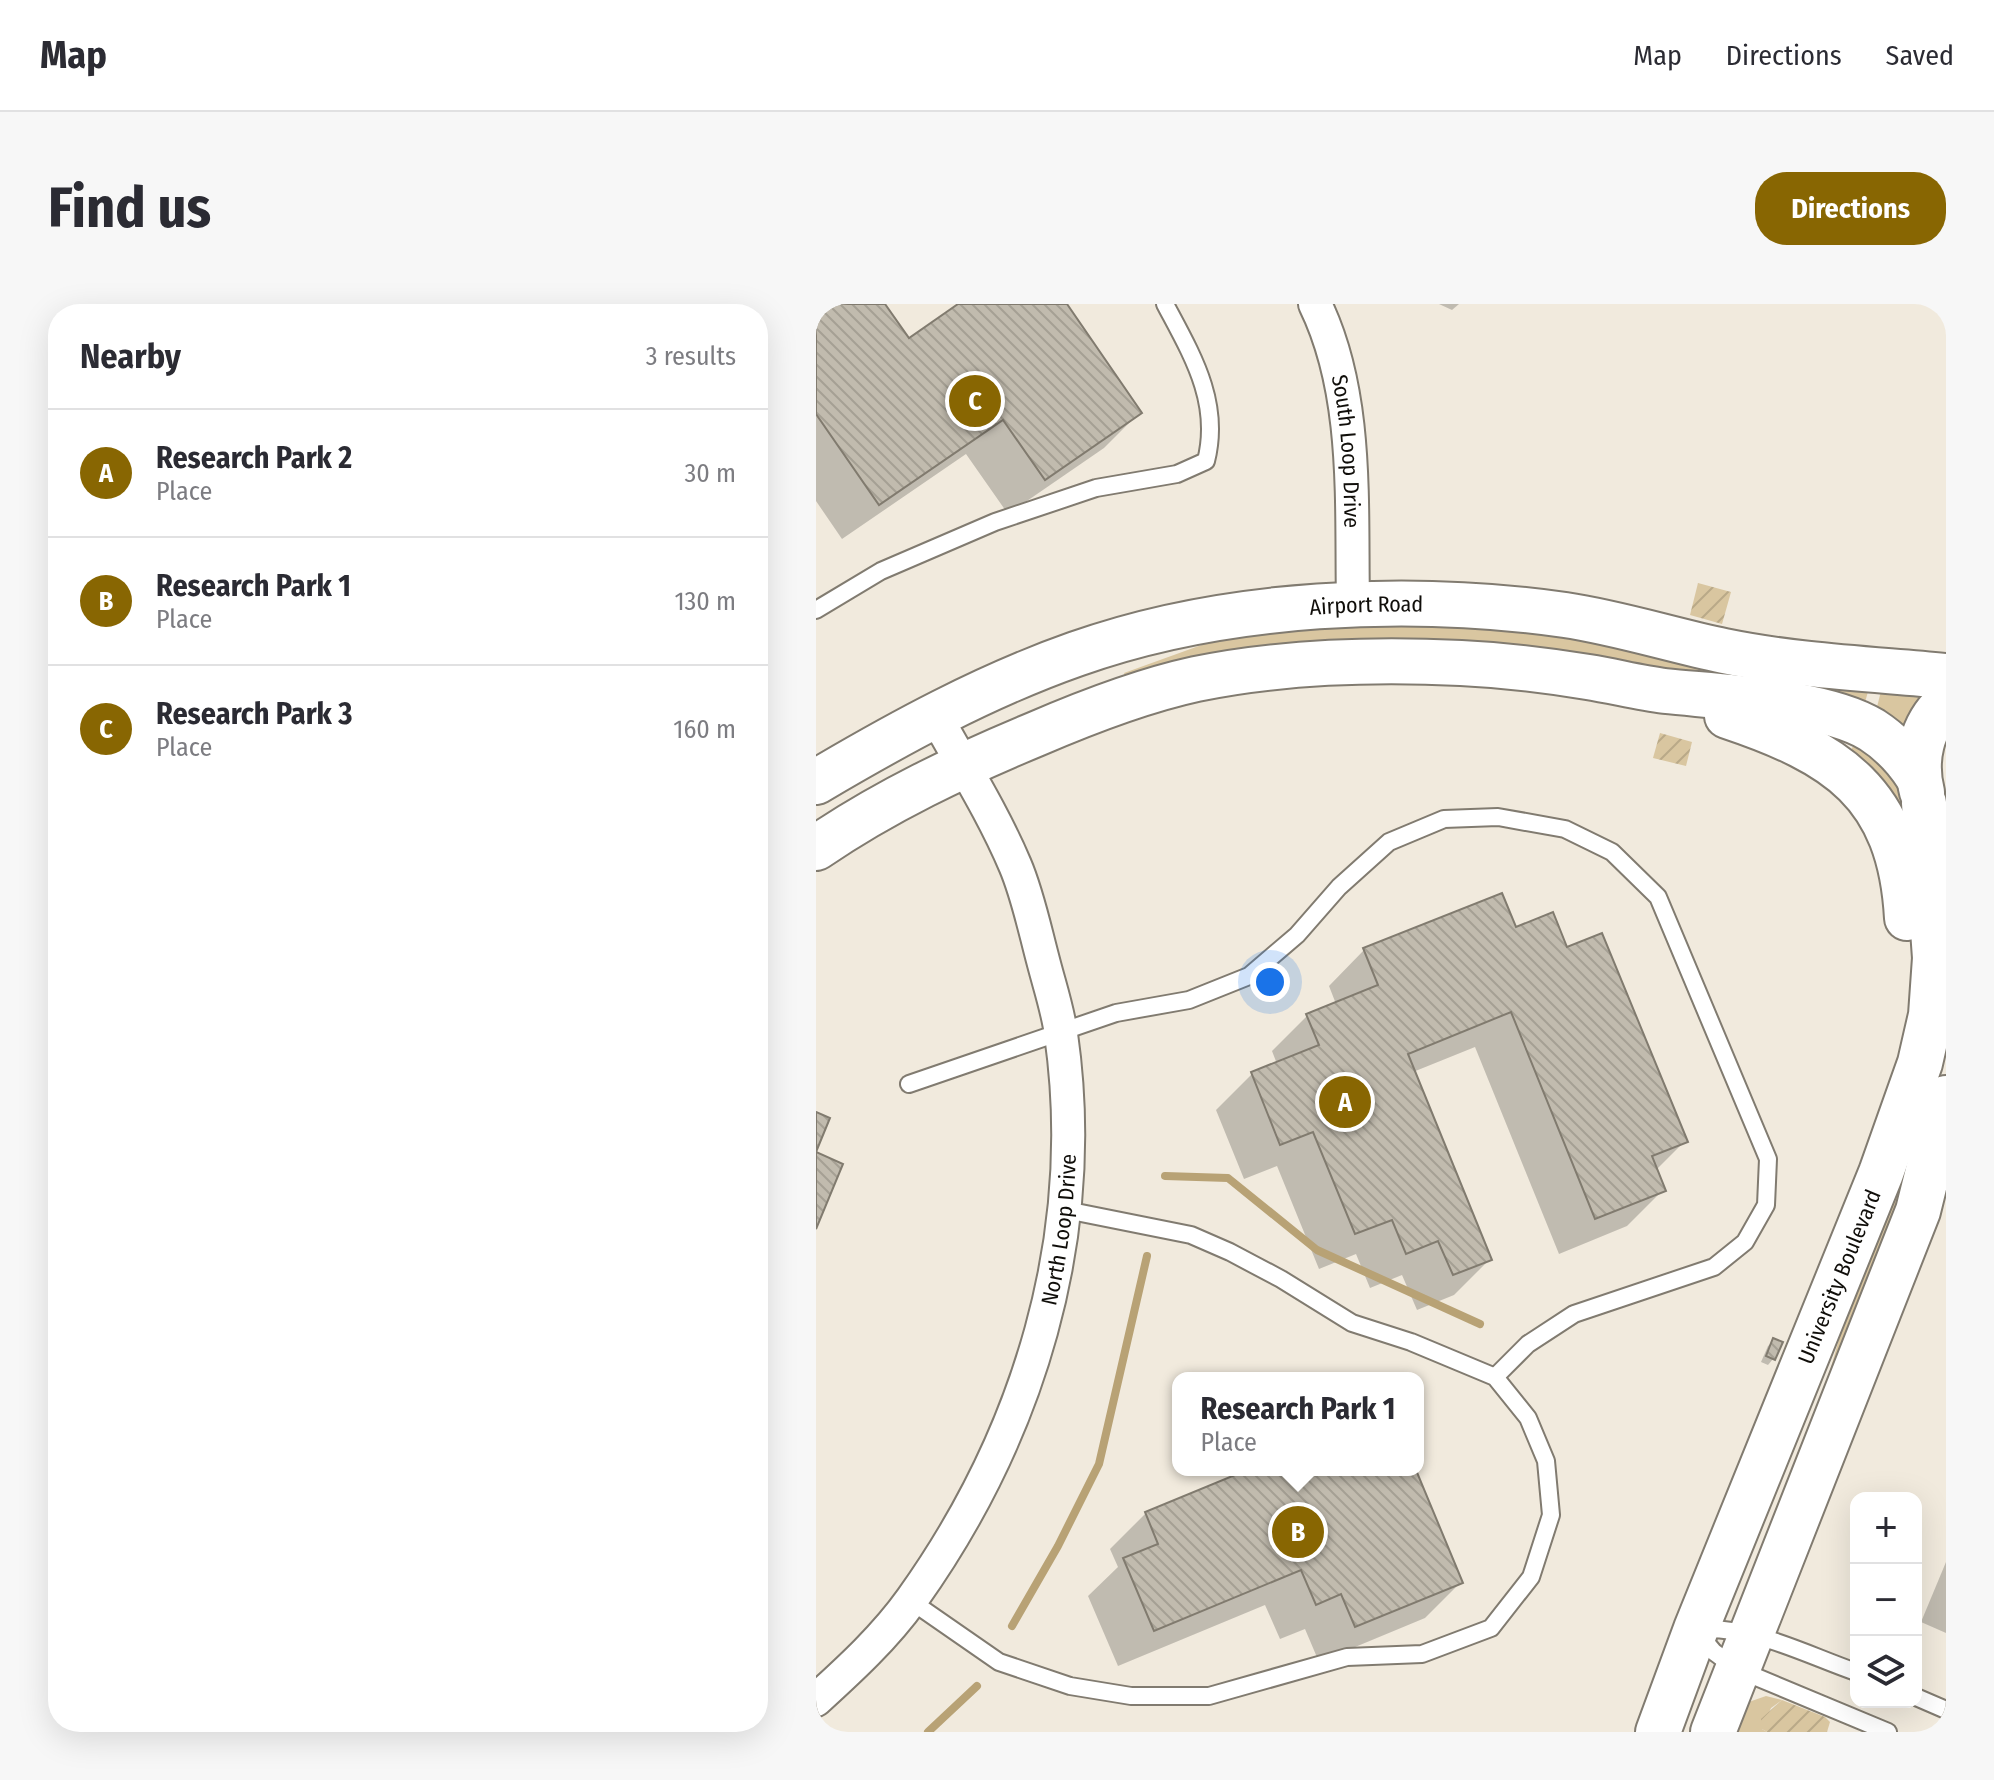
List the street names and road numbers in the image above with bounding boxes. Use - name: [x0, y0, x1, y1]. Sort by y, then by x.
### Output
- street label: South Loop Drive: [1326, 372, 1366, 528]
- street label: Airport Road: [1309, 590, 1423, 620]
- street label: North Loop Drive: [1035, 1153, 1081, 1308]
- street label: University Boulevard: [1791, 1185, 1886, 1368]

